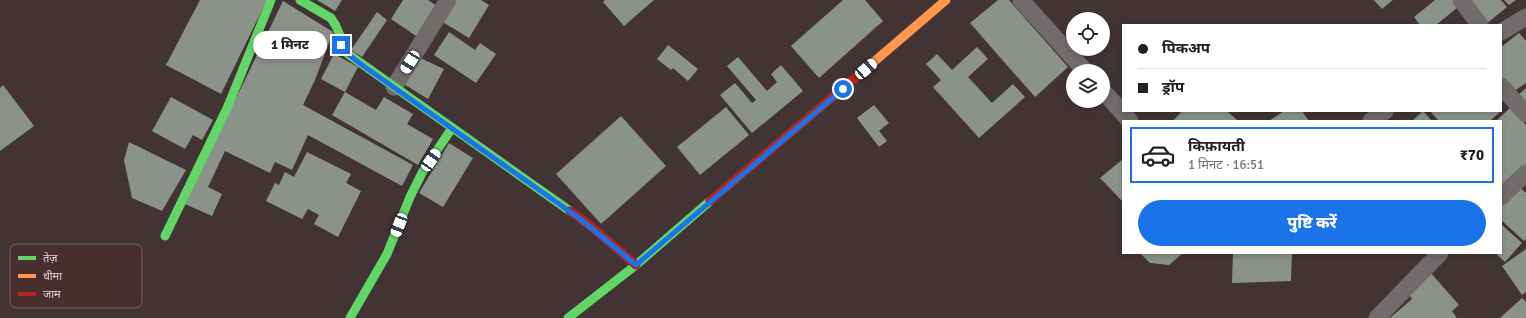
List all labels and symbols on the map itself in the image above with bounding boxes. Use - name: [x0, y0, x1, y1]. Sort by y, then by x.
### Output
- callout: 1 मिनट: [253, 31, 327, 59]
- route end: [332, 36, 350, 54]
- car: [399, 49, 421, 75]
- car: [853, 57, 879, 81]
- route start: [834, 80, 852, 98]
- car: [419, 147, 443, 173]
- car: [389, 212, 409, 238]
- legend: [10, 244, 142, 308]
- text: तेज़: [43, 252, 58, 265]
- text: धीमा: [43, 270, 62, 283]
- text: जाम: [43, 288, 61, 301]

